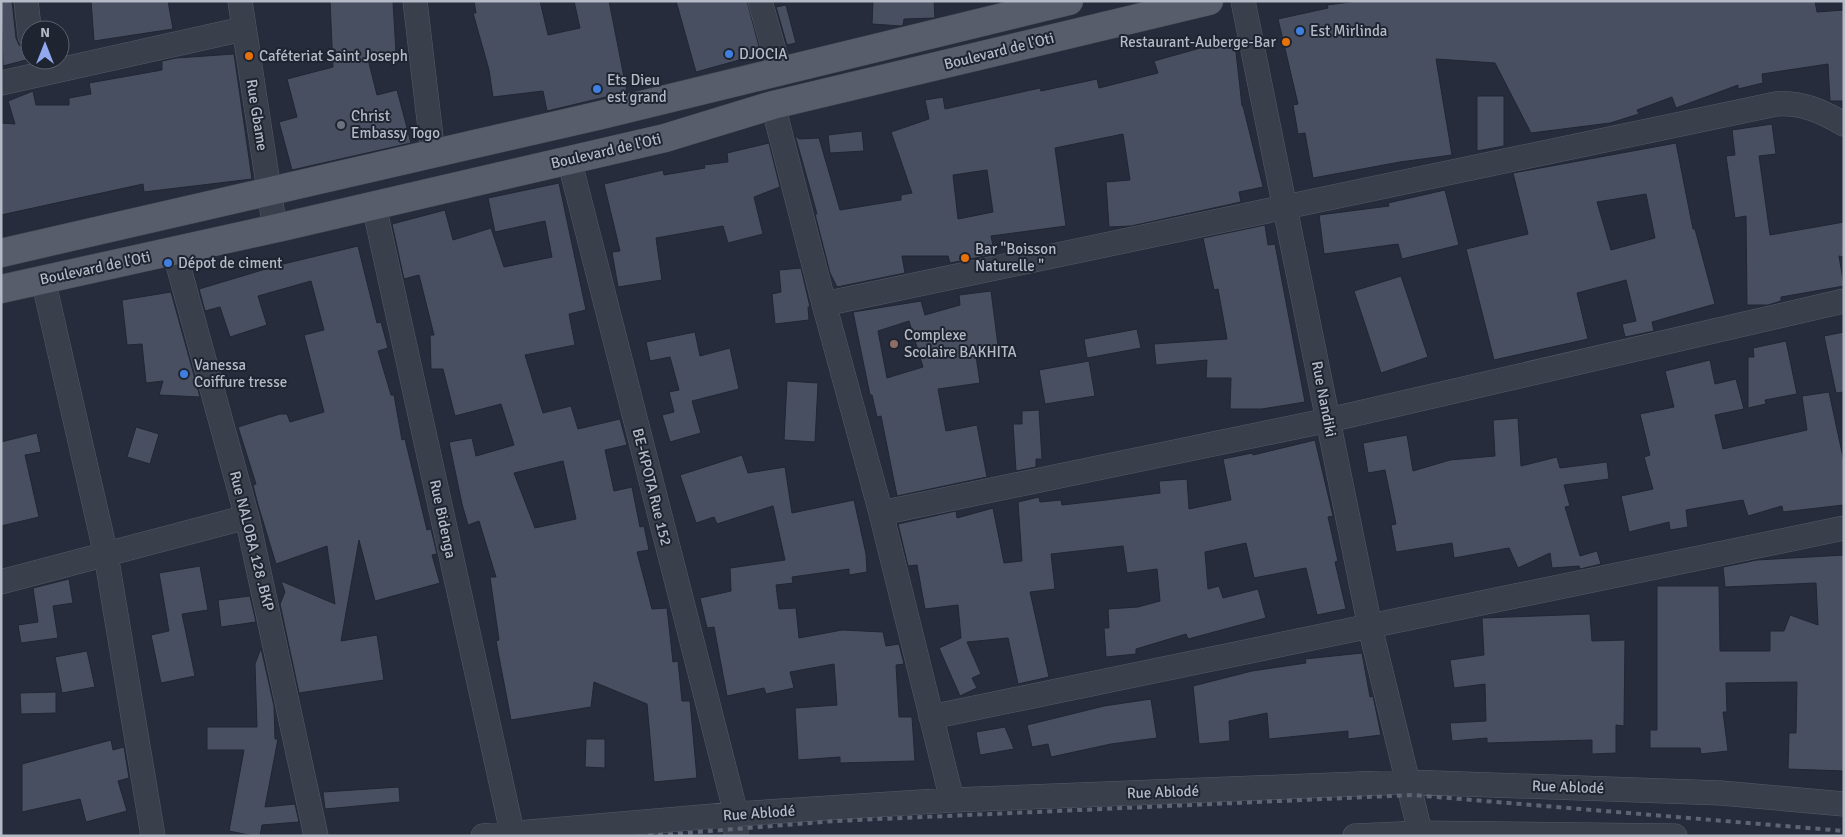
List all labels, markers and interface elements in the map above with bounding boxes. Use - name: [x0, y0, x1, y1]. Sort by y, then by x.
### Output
- north arrow: [20, 20, 70, 70]
- place label: Est Mirlinda: [1310, 22, 1387, 40]
- text: N: [40, 24, 50, 41]
- marker: Est Mirlinda: [1294, 25, 1306, 37]
- street label: Boulevard de l'Oti: [942, 29, 1056, 73]
- place label: Restaurant-Auberge-Bar: [1119, 33, 1276, 51]
- marker: Restaurant-Auberge-Bar: [1280, 36, 1292, 48]
- place label: DJOCIA: [739, 45, 788, 63]
- place label: Caféteriat Saint Joseph: [259, 47, 408, 65]
- marker: DJOCIA: [723, 48, 735, 60]
- marker: Caféteriat Saint Joseph: [243, 50, 255, 62]
- place label: Ets Dieu est grand: [607, 71, 667, 106]
- street label: Rue Gbame: [242, 78, 272, 152]
- marker: Ets Dieu est grand: [591, 83, 603, 95]
- place label: Christ Embassy Togo: [351, 107, 440, 142]
- marker: Christ Embassy Togo: [335, 119, 347, 131]
- street label: Boulevard de l'Oti: [549, 130, 663, 172]
- place label: Bar "Boisson Naturelle ": [975, 240, 1056, 275]
- street label: Boulevard de l'Oti: [38, 247, 152, 289]
- marker: Bar "Boisson Naturelle ": [959, 252, 971, 264]
- place label: Dépot de ciment: [178, 254, 282, 272]
- marker: Dépot de ciment: [162, 257, 174, 269]
- place label: Complexe Scolaire BAKHITA: [904, 326, 1017, 361]
- marker: Complexe Scolaire BAKHITA: [888, 338, 900, 350]
- place label: Vanessa Coiffure tresse: [194, 356, 287, 391]
- street label: Rue Nandiki: [1308, 359, 1340, 439]
- marker: Vanessa Coiffure tresse: [178, 368, 190, 380]
- street label: BE-KPOTA Rue 152: [629, 426, 675, 548]
- street label: Rue NALOBA 128 .BKP: [226, 469, 278, 613]
- street label: Rue Bidenga: [426, 478, 460, 560]
- street label: Rue Ablodé: [1532, 777, 1604, 797]
- street label: Rue Ablodé: [1127, 782, 1199, 802]
- street label: Rue Ablodé: [722, 802, 796, 824]

